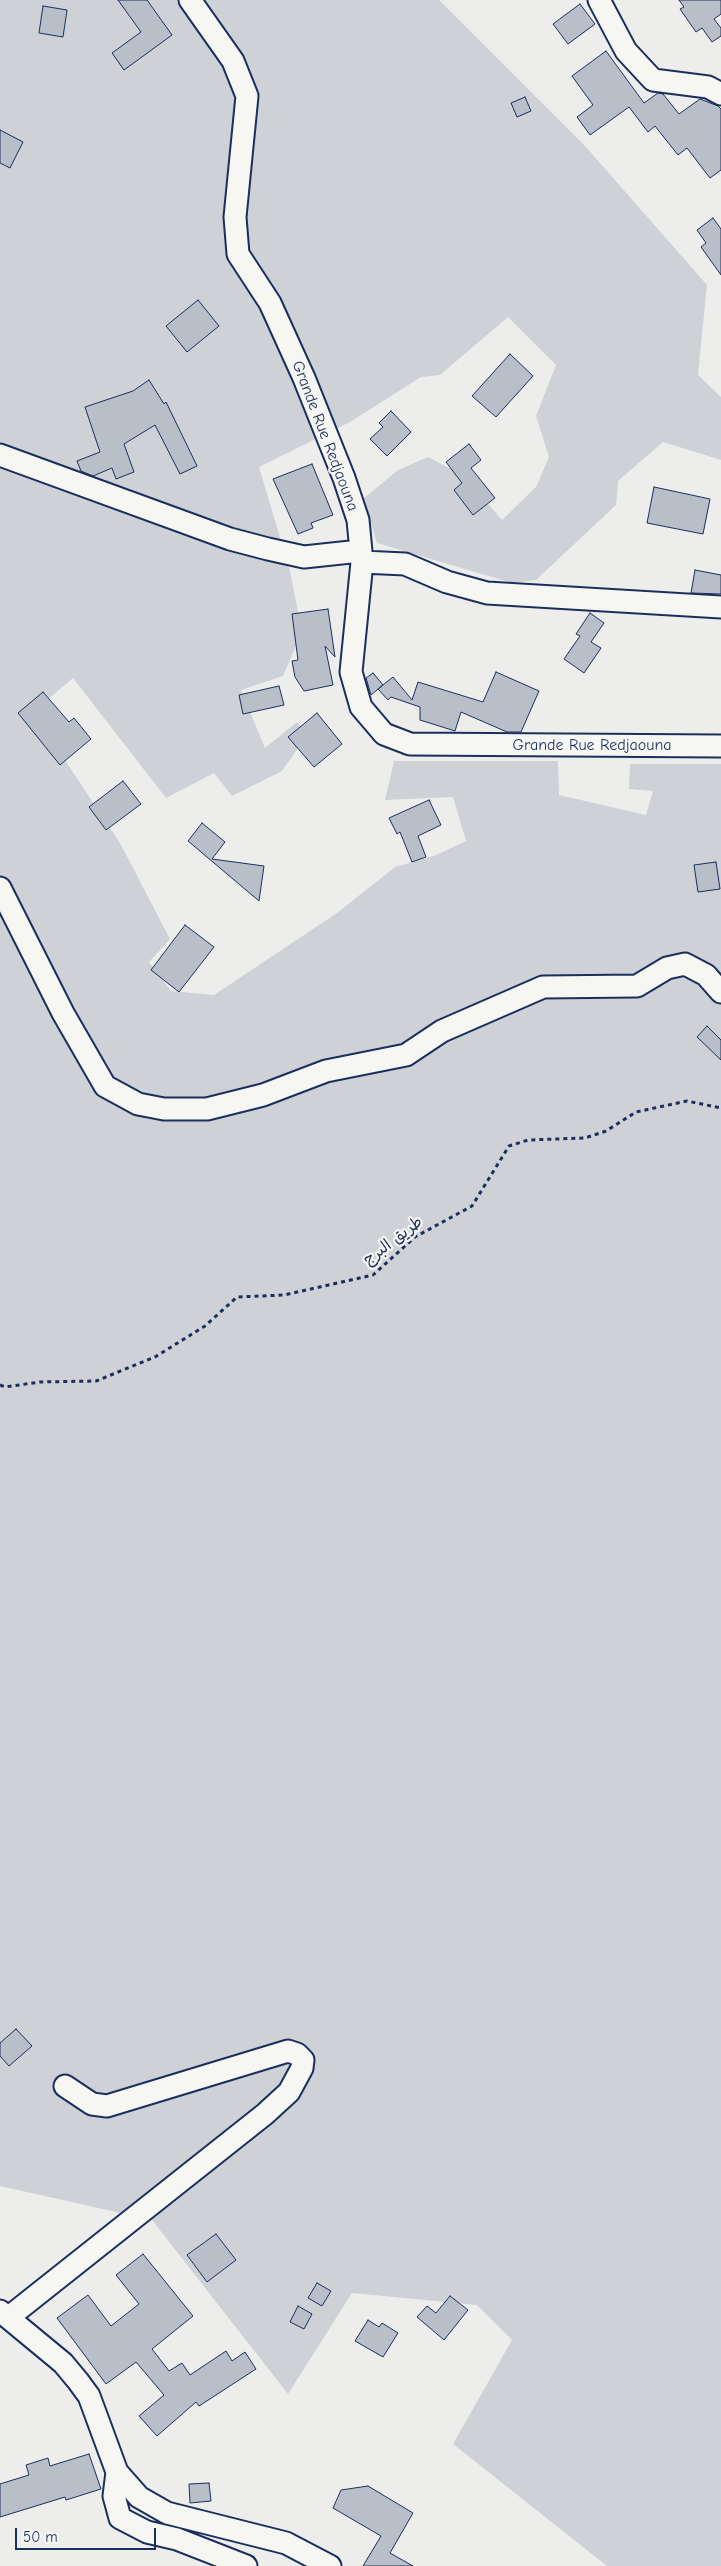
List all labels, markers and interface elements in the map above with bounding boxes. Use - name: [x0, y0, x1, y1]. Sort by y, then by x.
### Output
- street label: Grande Rue Redjaouna: [288, 358, 362, 514]
- street label: Grande Rue Redjaouna: [512, 735, 672, 755]
- street label: طريق البرج: [359, 1212, 427, 1270]
- scale bar: [18, 2518, 159, 2550]
- text: 50 m: [23, 2528, 58, 2546]

